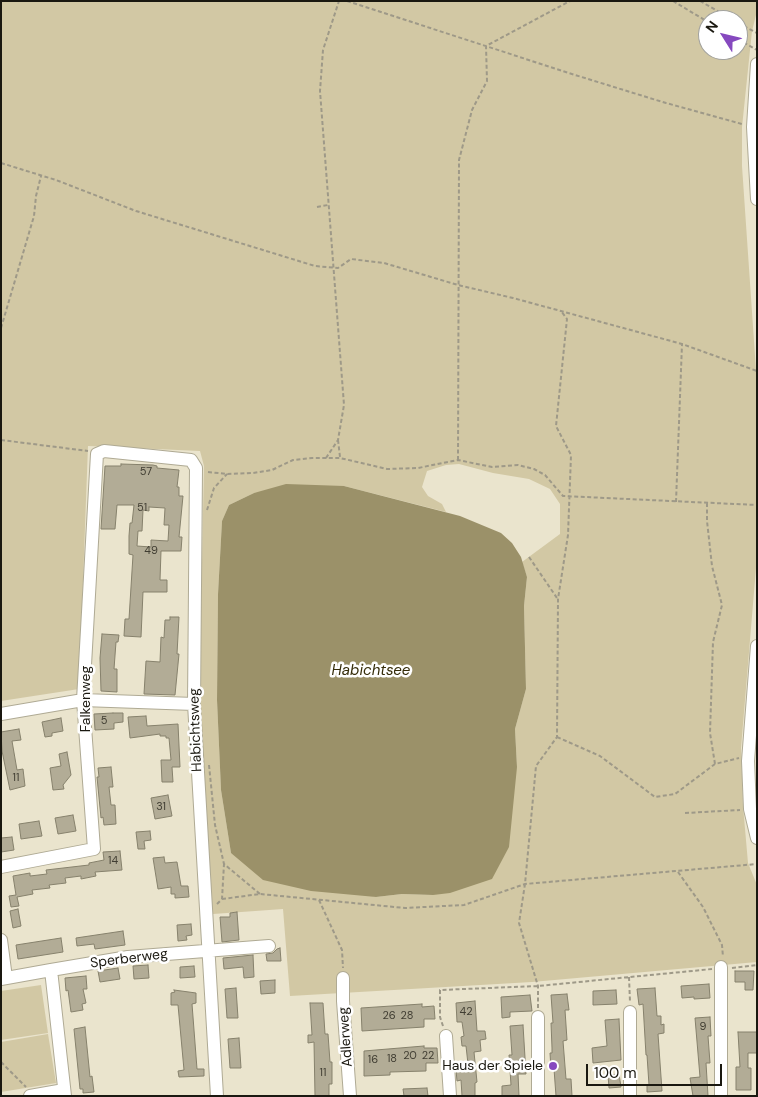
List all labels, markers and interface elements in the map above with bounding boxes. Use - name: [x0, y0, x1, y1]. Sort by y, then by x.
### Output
- north arrow: [698, 10, 748, 60]
- text: N: [701, 17, 722, 36]
- house number: 57: [140, 465, 152, 479]
- house number: 51: [137, 501, 147, 515]
- house number: 49: [144, 544, 158, 558]
- water label: Habichtsee: [332, 662, 410, 680]
- street label: Falkenweg: [78, 666, 94, 732]
- street label: Habichtsweg: [186, 688, 206, 772]
- house number: 5: [101, 714, 107, 728]
- house number: 11: [13, 771, 19, 785]
- house number: 31: [156, 800, 166, 814]
- house number: 14: [108, 854, 118, 868]
- street label: Sperberweg: [89, 946, 169, 972]
- house number: 42: [459, 1005, 473, 1019]
- street label: Adlerweg: [336, 1006, 356, 1068]
- house number: 26: [382, 1009, 396, 1023]
- house number: 28: [401, 1009, 413, 1023]
- house number: 9: [700, 1020, 706, 1034]
- house number: 20: [403, 1049, 417, 1063]
- house number: 22: [422, 1049, 434, 1063]
- house number: 18: [387, 1052, 397, 1066]
- house number: 16: [368, 1053, 378, 1067]
- scale bar: [588, 1054, 724, 1086]
- place label: Haus der Spiele: [442, 1058, 543, 1074]
- marker: Haus der Spiele: [547, 1060, 559, 1072]
- text: 100 m: [594, 1063, 637, 1083]
- house number: 11: [320, 1066, 326, 1080]

